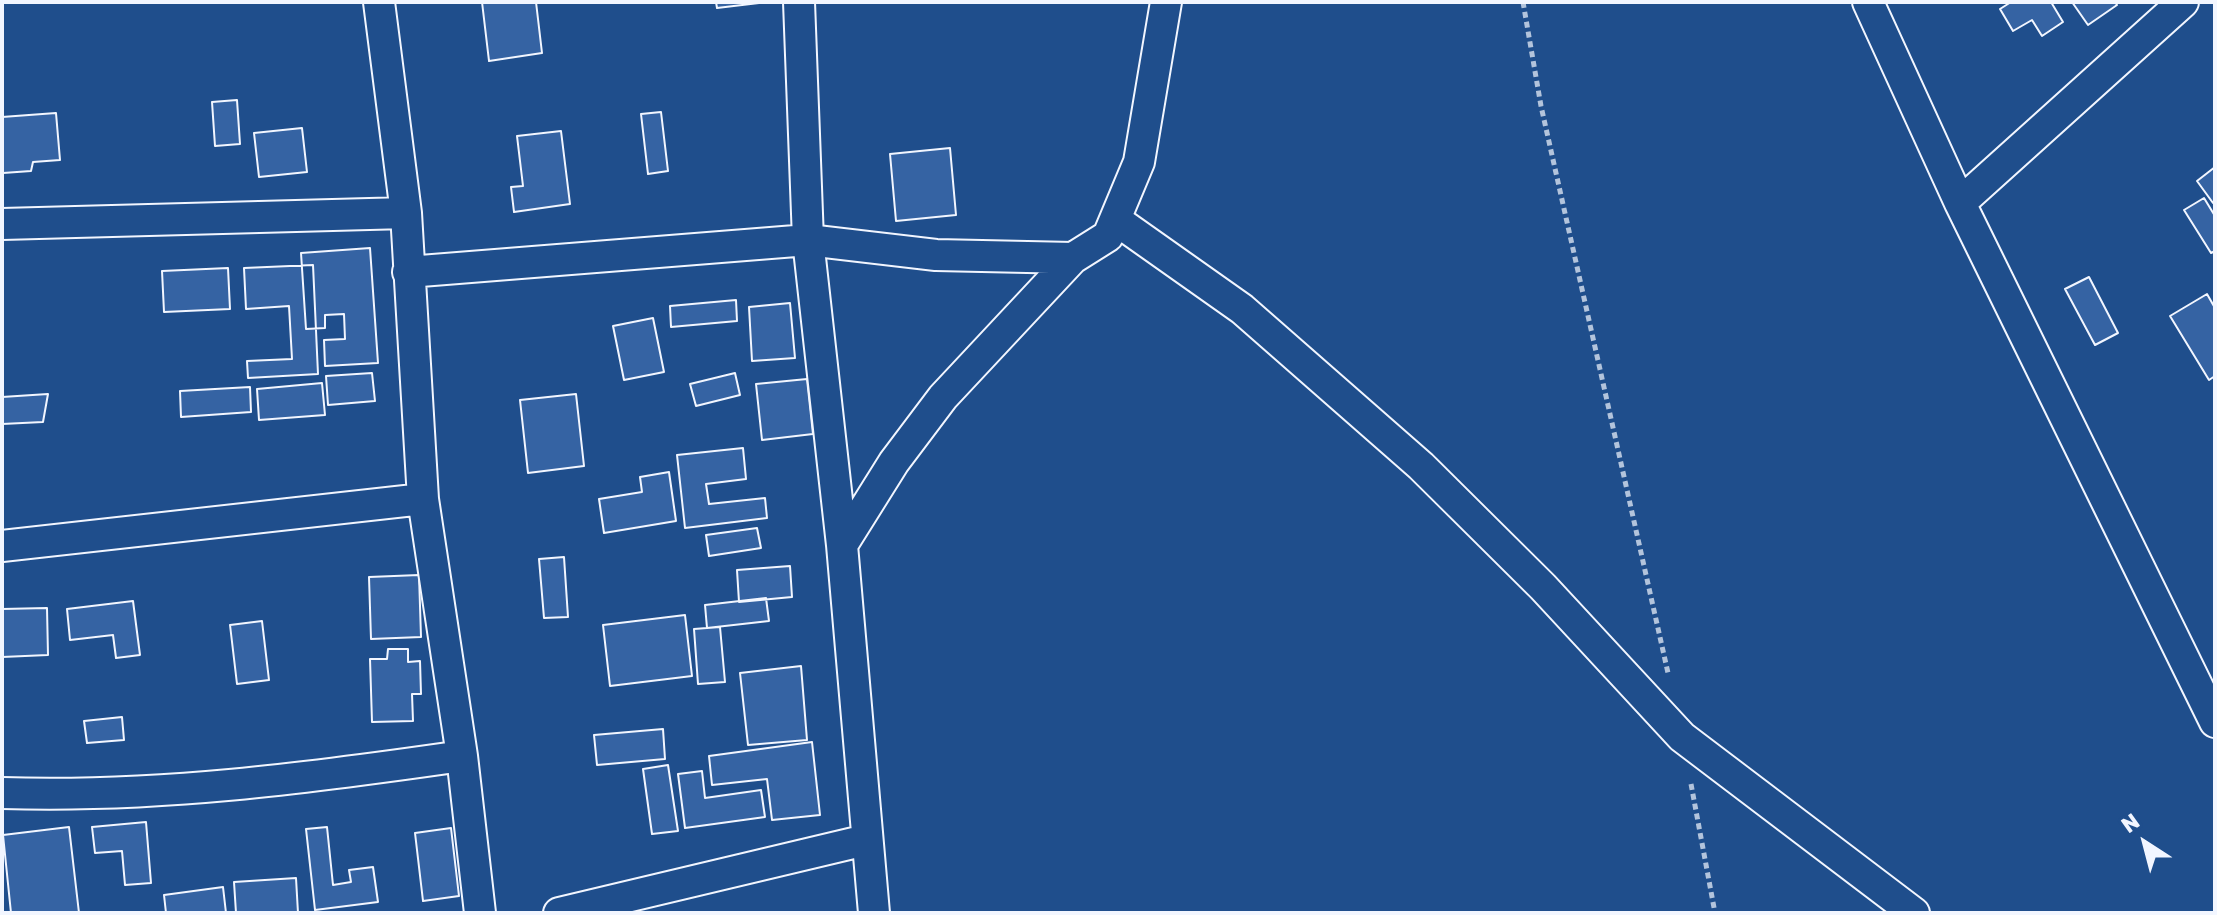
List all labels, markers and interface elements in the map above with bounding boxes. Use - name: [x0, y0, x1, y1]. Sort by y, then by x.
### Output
- north arrow: [2105, 803, 2185, 883]
- text: N: [2116, 808, 2145, 839]

